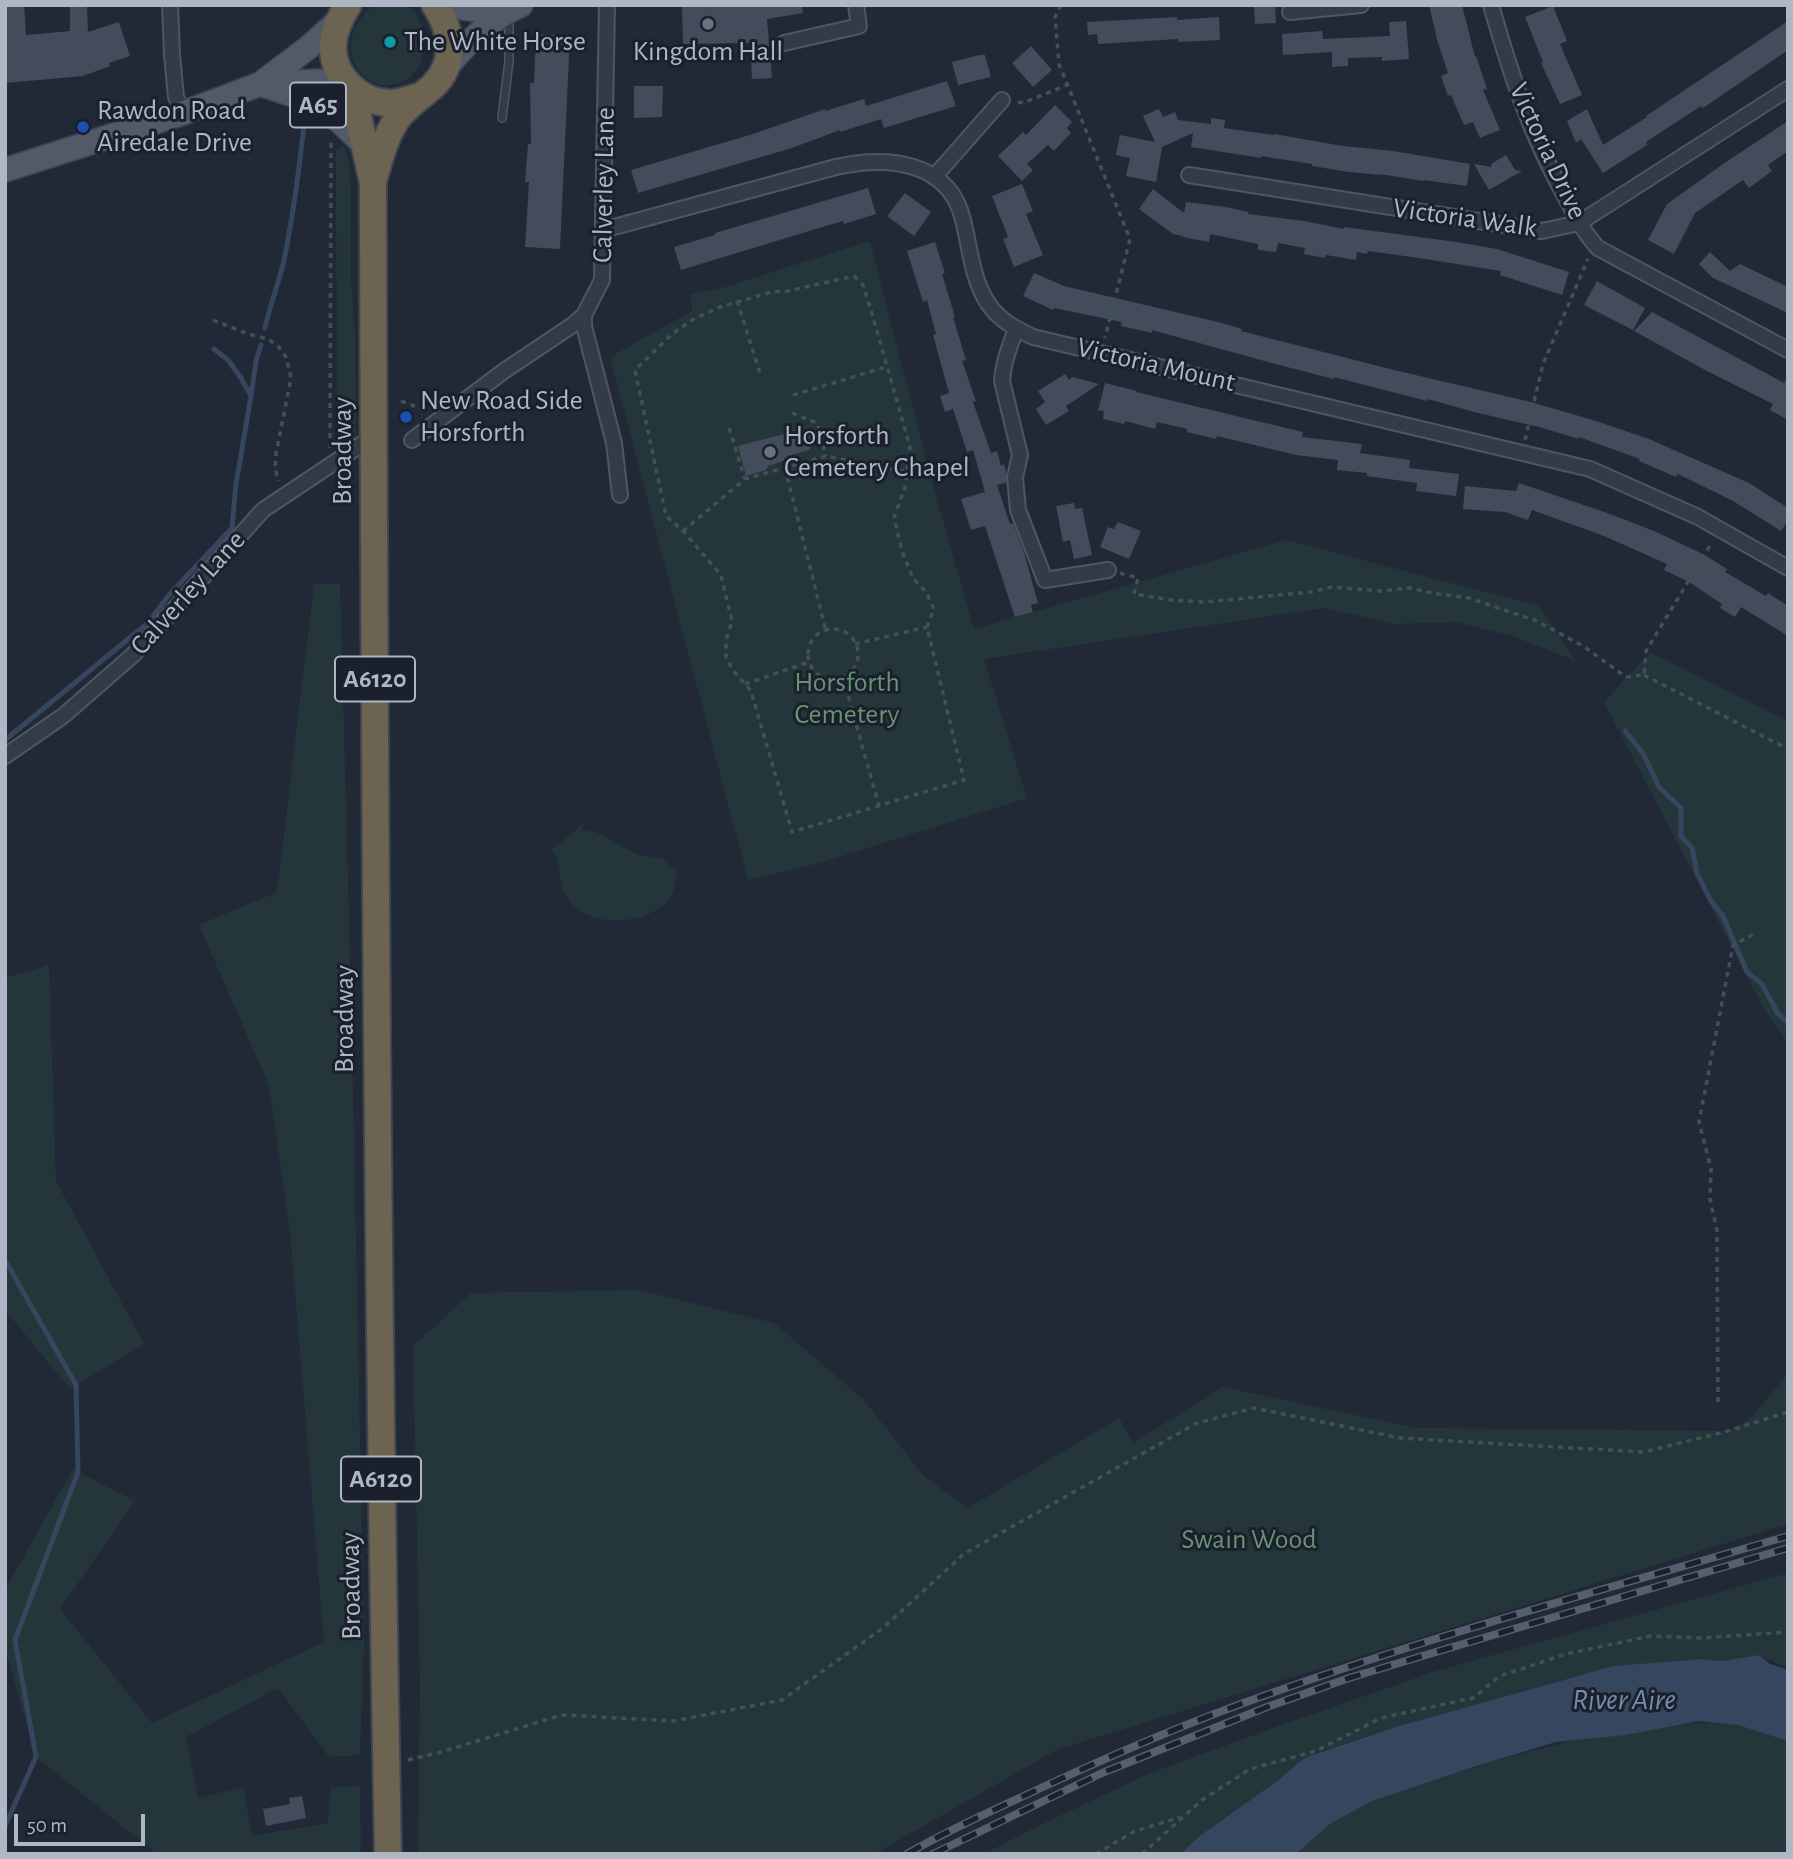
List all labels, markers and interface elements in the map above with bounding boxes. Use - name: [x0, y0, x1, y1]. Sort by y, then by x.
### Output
- marker: Kingdom Hall: [700, 16, 716, 32]
- place label: The White Horse: [404, 25, 586, 59]
- marker: The White Horse: [382, 34, 398, 50]
- place label: Kingdom Hall: [633, 35, 783, 69]
- street label: Victoria Drive: [1502, 77, 1594, 225]
- road number: A65: [290, 82, 346, 128]
- place label: Rawdon Road Airedale Drive: [97, 94, 252, 160]
- street label: Calverley Lane: [586, 107, 622, 263]
- marker: Rawdon Road Airedale Drive: [75, 119, 91, 135]
- street label: Victoria Walk: [1391, 191, 1539, 245]
- street label: Victoria Mount: [1074, 330, 1238, 400]
- place label: New Road Side Horsforth: [420, 384, 583, 450]
- street label: Broadway: [326, 397, 360, 505]
- marker: New Road Side Horsforth: [398, 409, 414, 425]
- place label: Horsforth Cemetery Chapel: [784, 419, 970, 485]
- marker: Horsforth Cemetery Chapel: [762, 444, 778, 460]
- street label: Calverley Lane: [123, 524, 253, 662]
- road number: A6120: [335, 656, 415, 702]
- park label: Horsforth Cemetery: [794, 666, 900, 732]
- street label: Broadway: [328, 965, 362, 1073]
- road number: A6120: [341, 1456, 421, 1502]
- park label: Swain Wood: [1181, 1523, 1317, 1557]
- street label: Broadway: [333, 1532, 369, 1640]
- water label: River Aire: [1572, 1682, 1676, 1718]
- scale bar: [18, 1800, 149, 1844]
- text: 50 m: [27, 1815, 67, 1836]

